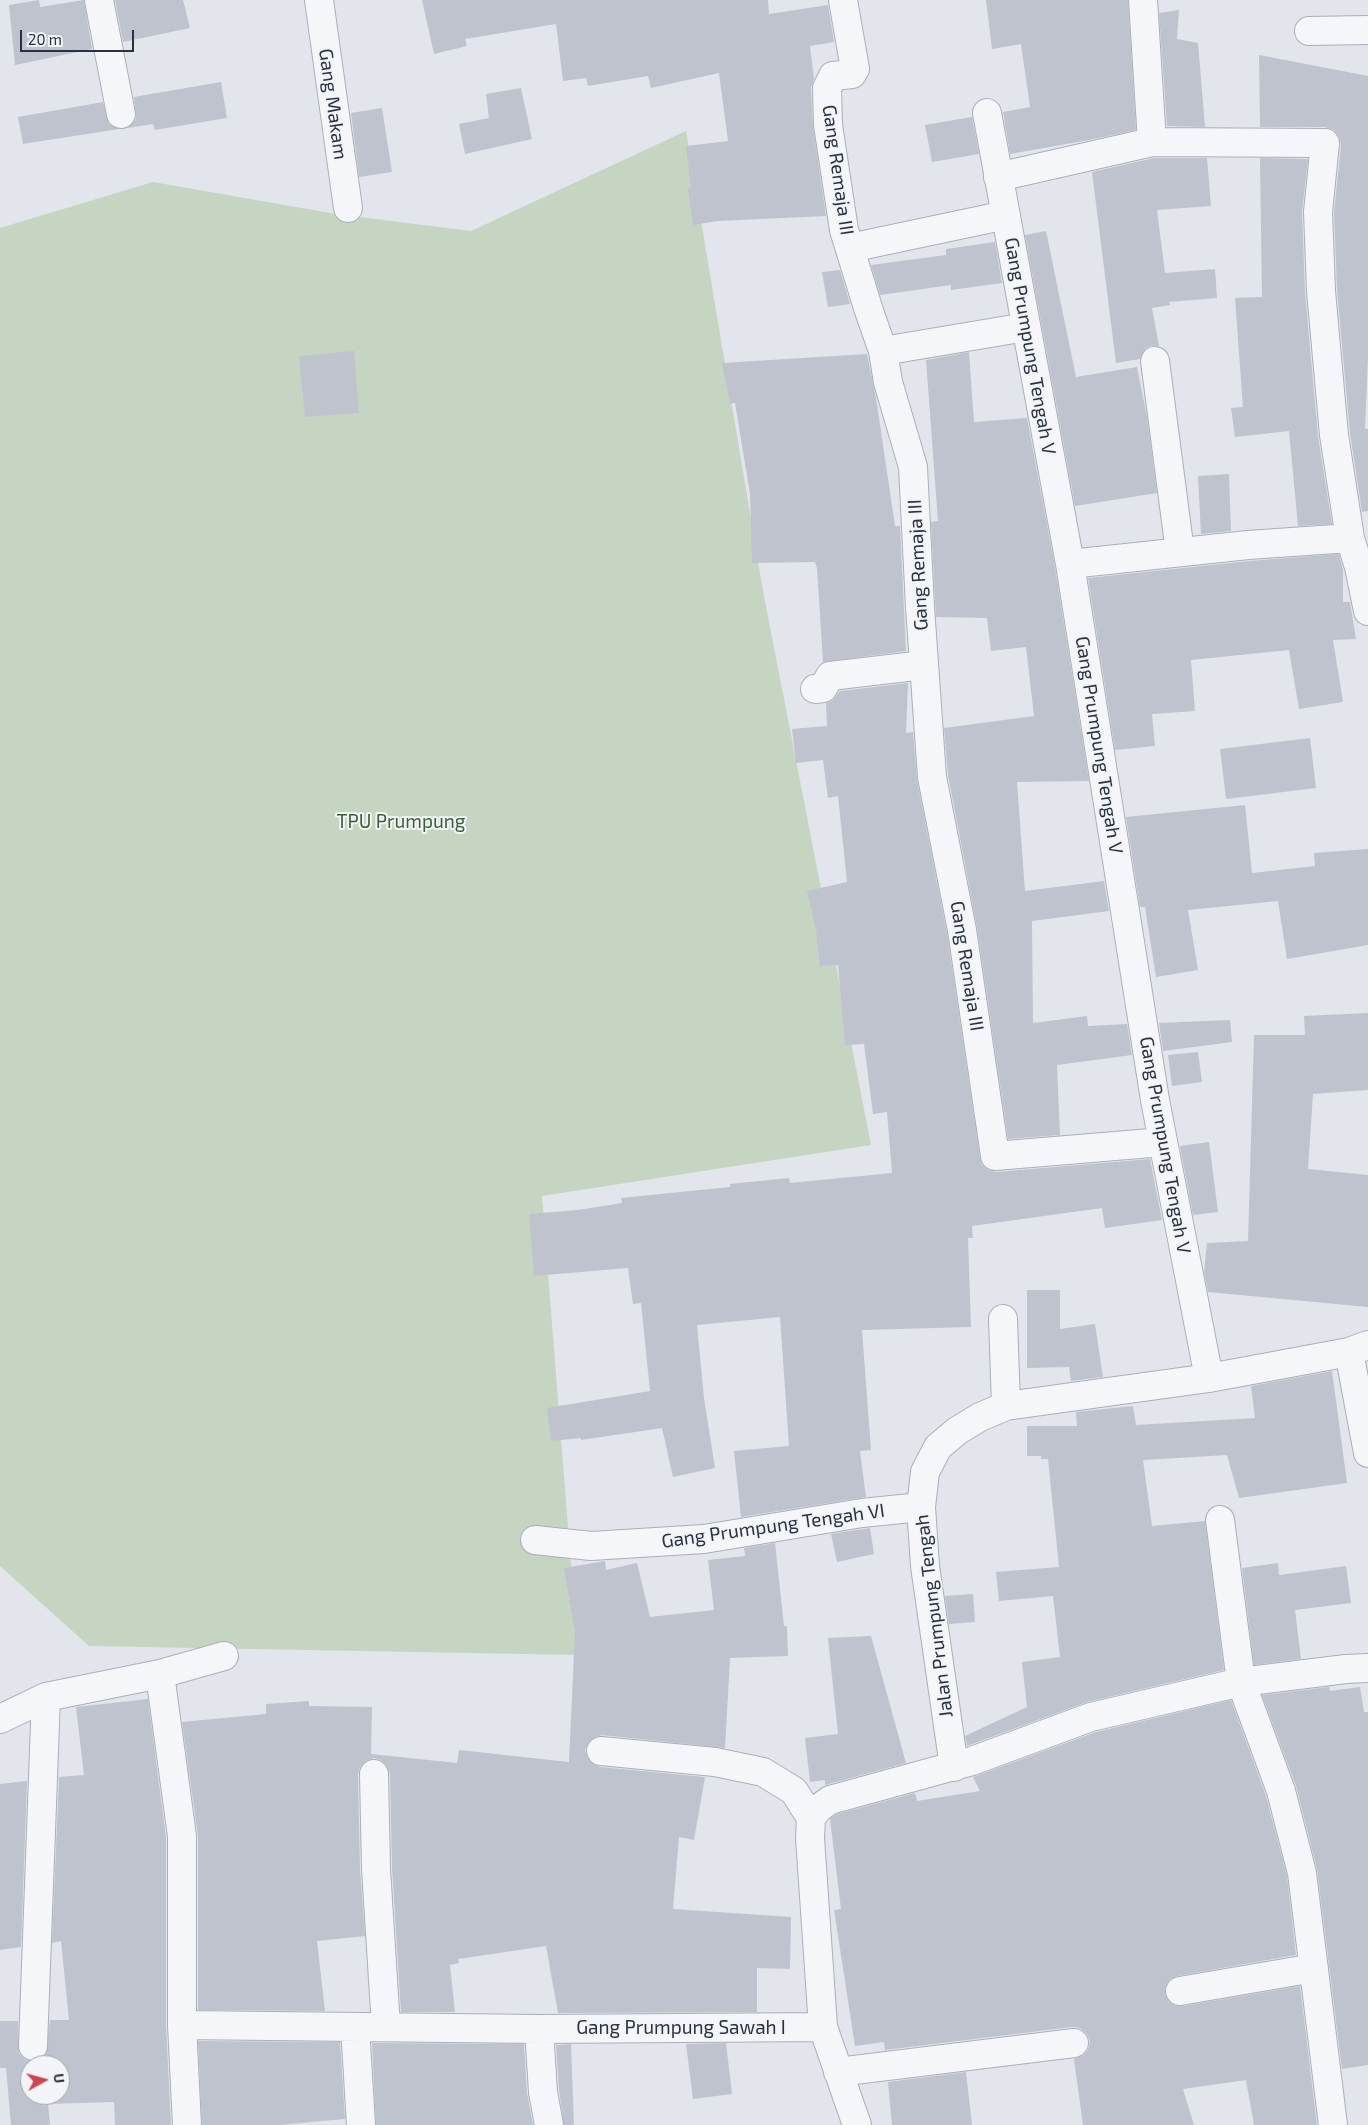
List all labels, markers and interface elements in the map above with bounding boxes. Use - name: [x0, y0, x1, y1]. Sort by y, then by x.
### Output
- scale bar: [22, 20, 136, 52]
- text: 20 m: [28, 30, 62, 48]
- street label: Gang Makam: [314, 47, 352, 161]
- street label: Gang Remaja III: [818, 103, 858, 237]
- street label: Gang Prumpung Tengah V: [1000, 236, 1060, 456]
- street label: Gang Remaja III: [903, 499, 933, 631]
- street label: Gang Prumpung Tengah V: [1071, 634, 1127, 856]
- park label: TPU Prumpung: [337, 811, 465, 833]
- street label: Gang Remaja III: [945, 899, 989, 1033]
- street label: Gang Prumpung Tengah V: [1135, 1035, 1195, 1255]
- street label: Gang Prumpung Tengah VI: [660, 1499, 886, 1553]
- street label: Jalan Prumpung Tengah: [910, 1513, 958, 1719]
- street label: Gang Prumpung Sawah I: [576, 2017, 786, 2039]
- north arrow: [20, 2055, 70, 2105]
- text: U: [50, 2072, 68, 2084]

